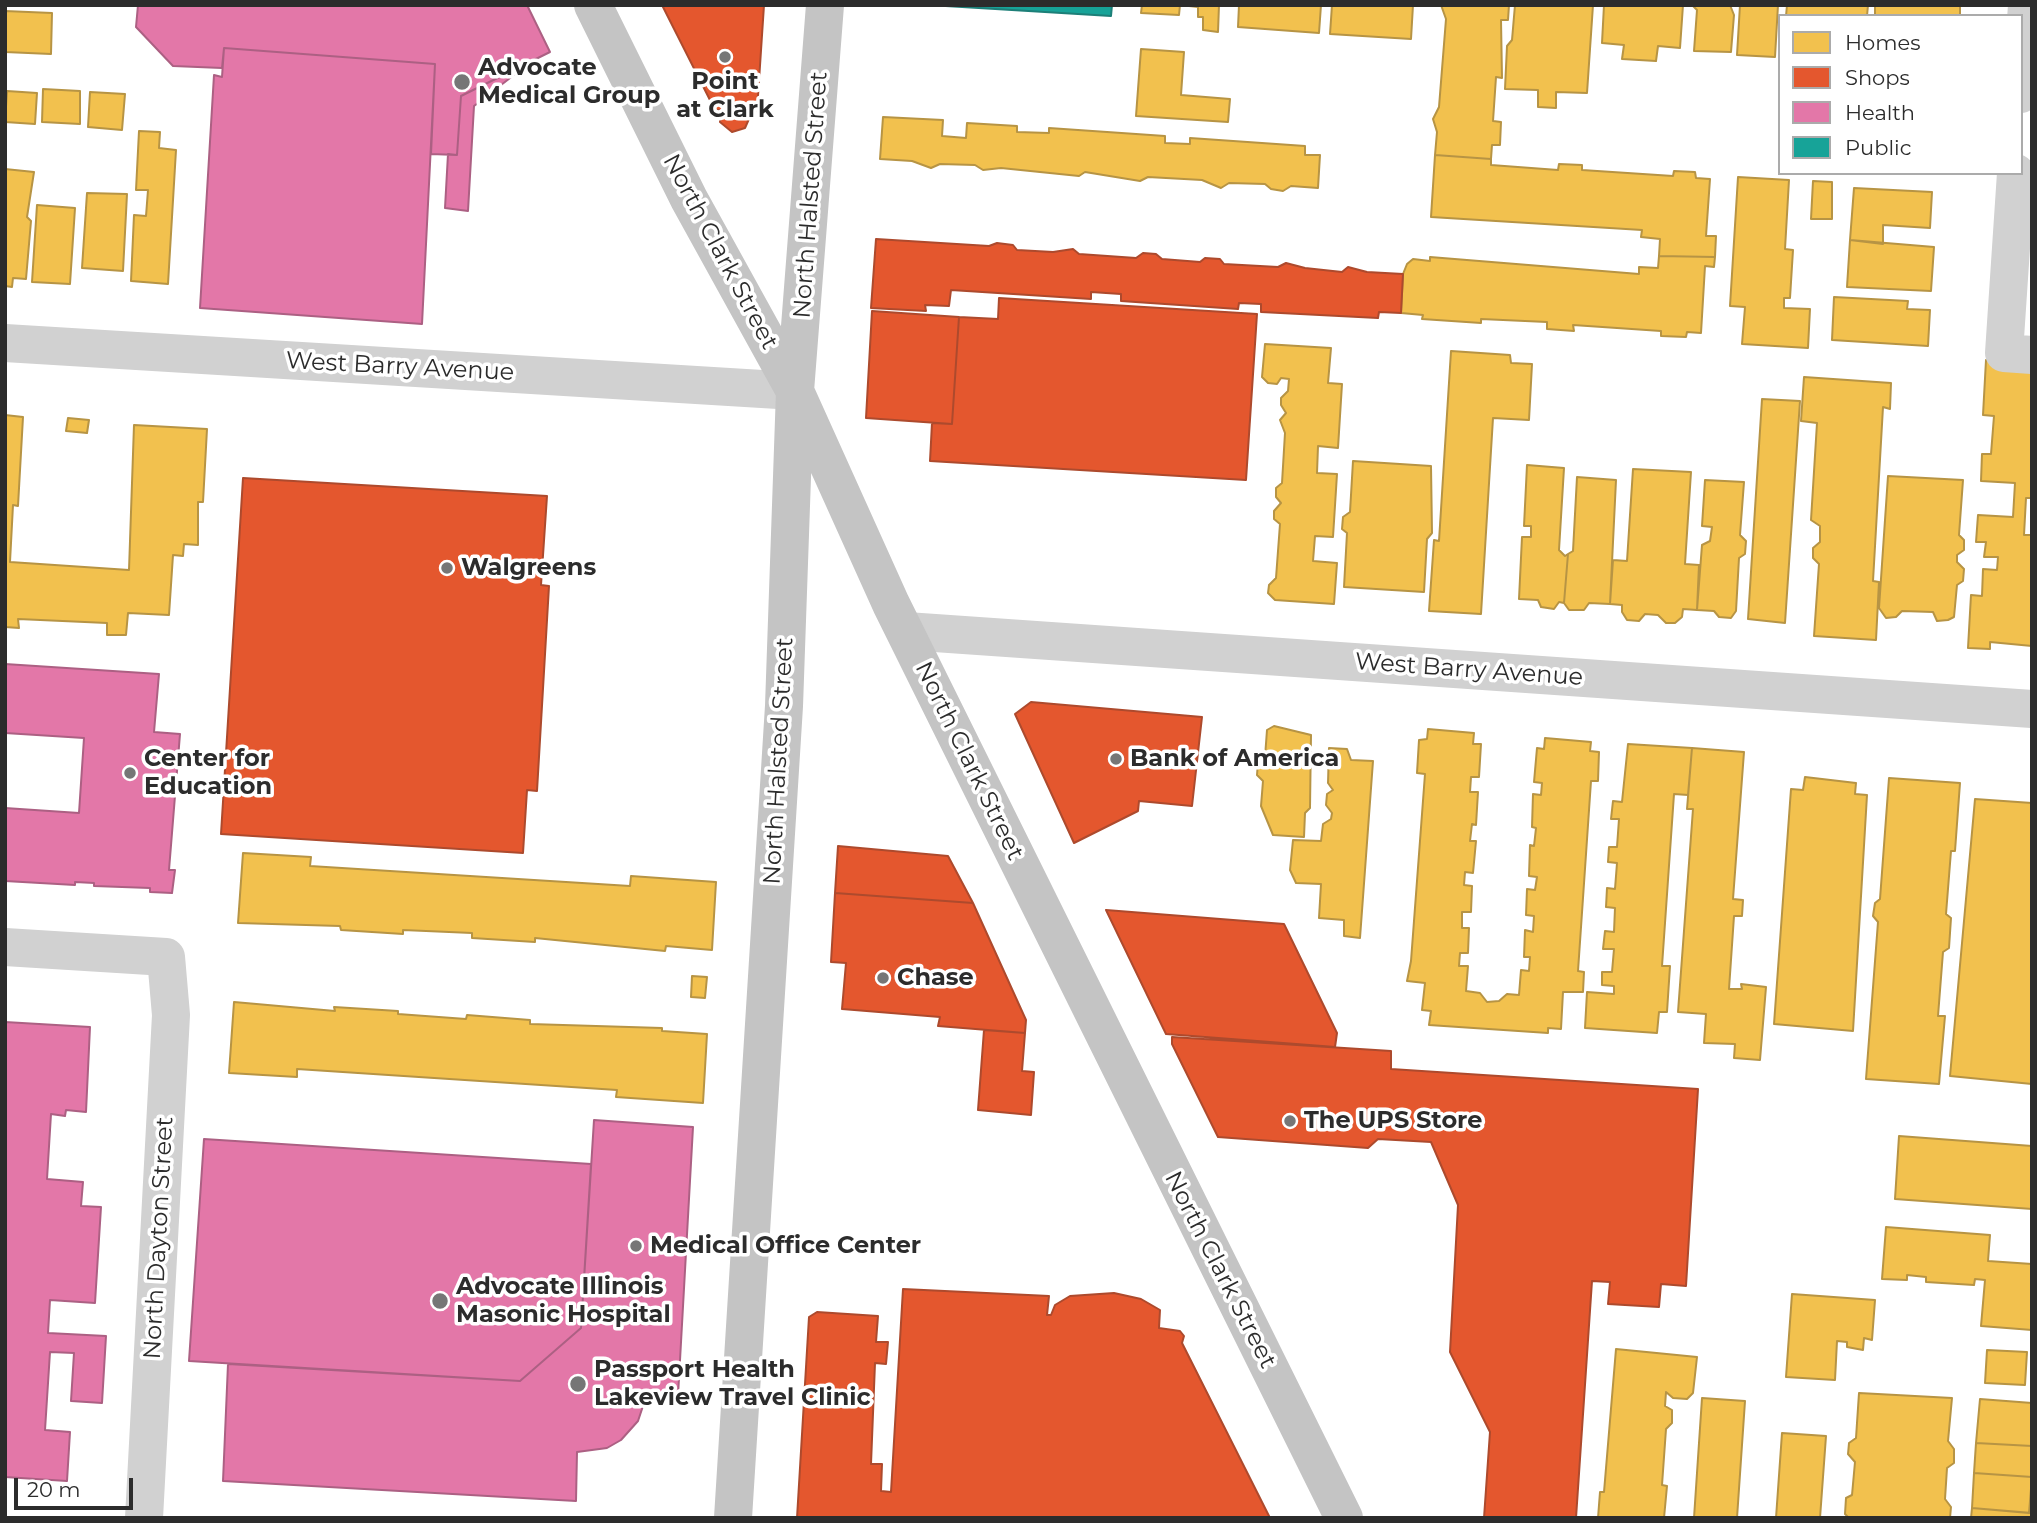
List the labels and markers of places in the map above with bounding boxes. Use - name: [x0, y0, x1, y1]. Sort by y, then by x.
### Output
- marker: Point at Clark: [717, 49, 733, 65]
- place label: Advocate Medical Group: [478, 54, 660, 110]
- place label: Point at Clark: [676, 68, 774, 124]
- marker: Advocate Medical Group: [452, 72, 472, 92]
- place label: Walgreens: [461, 554, 596, 582]
- marker: Walgreens: [439, 560, 455, 576]
- place label: Center for Education: [144, 745, 272, 801]
- place label: Bank of America: [1130, 745, 1339, 773]
- marker: Bank of America: [1108, 751, 1124, 767]
- marker: Center for Education: [122, 765, 138, 781]
- place label: Chase: [897, 964, 974, 992]
- marker: Chase: [875, 970, 891, 986]
- place label: The UPS Store: [1304, 1107, 1482, 1135]
- marker: The UPS Store: [1282, 1113, 1298, 1129]
- place label: Medical Office Center: [650, 1232, 921, 1260]
- marker: Medical Office Center: [628, 1238, 644, 1254]
- place label: Advocate Illinois Masonic Hospital: [456, 1273, 671, 1329]
- marker: Advocate Illinois Masonic Hospital: [430, 1291, 450, 1311]
- place label: Passport Health Lakeview Travel Clinic: [594, 1356, 871, 1412]
- marker: Passport Health Lakeview Travel Clinic: [568, 1374, 588, 1394]

